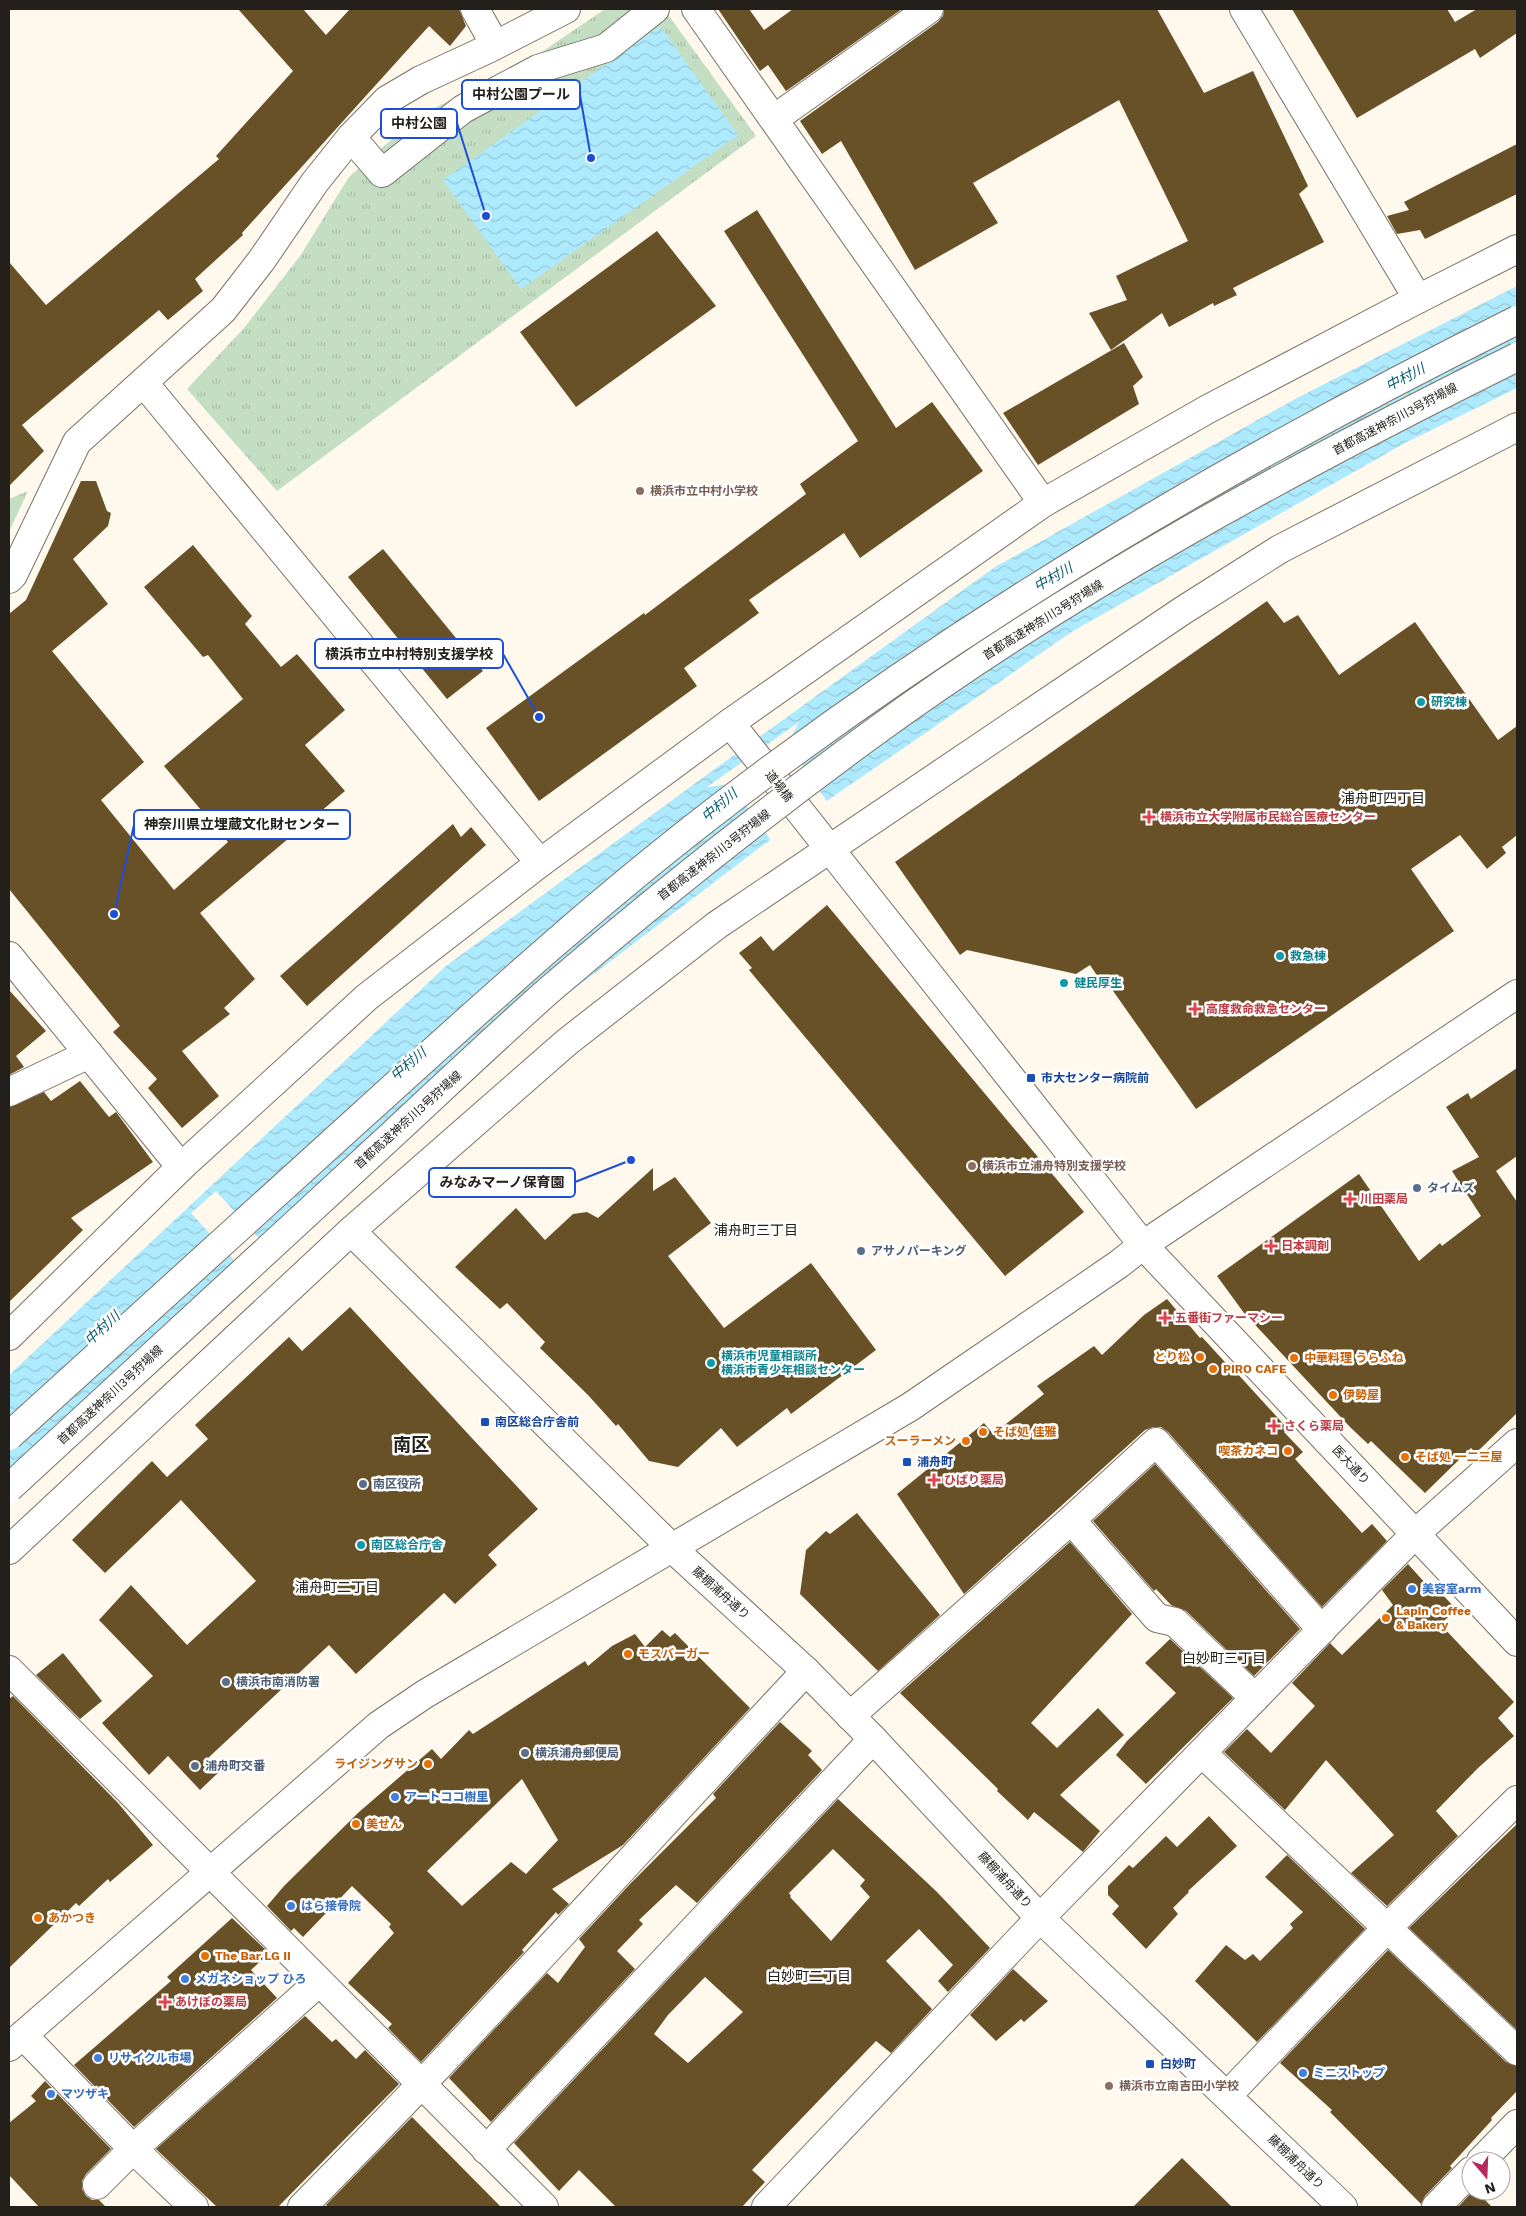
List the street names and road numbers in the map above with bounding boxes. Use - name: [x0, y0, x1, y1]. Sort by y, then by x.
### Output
- street label: 首都高速神奈川3号狩場線: [1330, 380, 1460, 458]
- street label: 首都高速神奈川3号狩場線: [980, 577, 1106, 663]
- street label: 道場橋: [762, 768, 796, 804]
- street label: 首都高速神奈川3号狩場線: [655, 807, 773, 903]
- street label: 首都高速神奈川3号狩場線: [352, 1068, 464, 1172]
- street label: 首都高速神奈川3号狩場線: [54, 1342, 166, 1448]
- street label: 医大通り: [1330, 1443, 1372, 1487]
- street label: 藤棚浦舟通り: [690, 1564, 752, 1622]
- street label: 藤棚浦舟通り: [975, 1849, 1035, 1911]
- street label: 藤棚浦舟通り: [1265, 2132, 1327, 2192]

